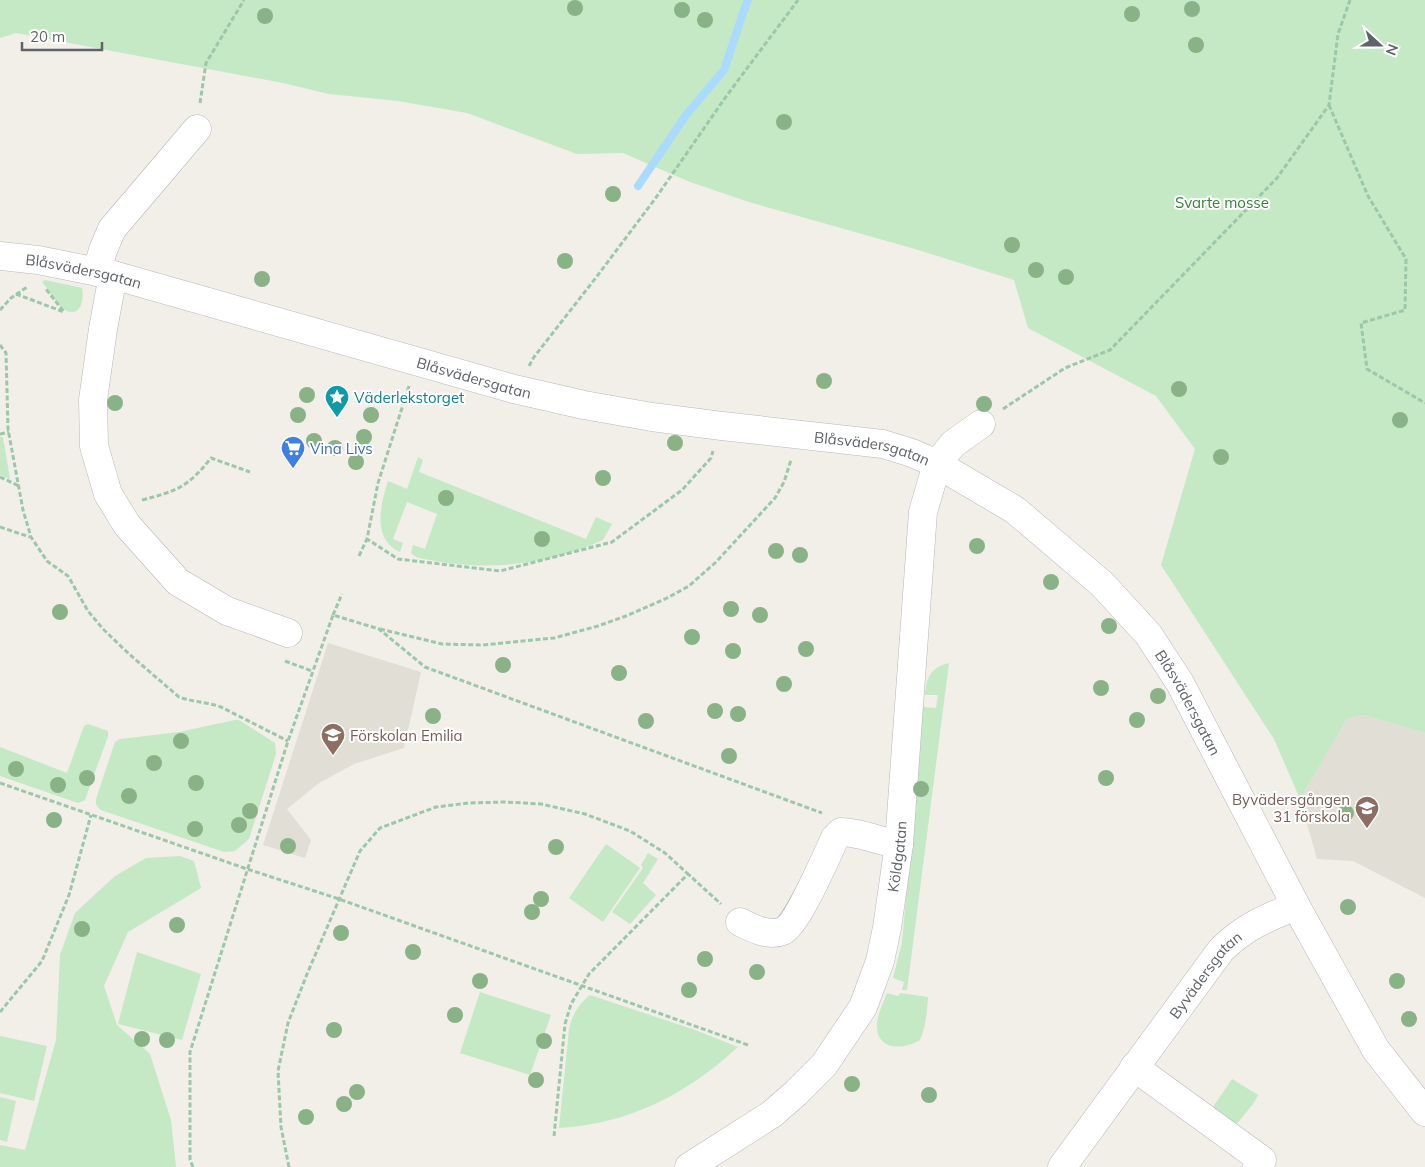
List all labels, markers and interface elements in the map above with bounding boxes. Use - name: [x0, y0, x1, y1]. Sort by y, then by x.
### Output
- scale bar: [22, 20, 102, 52]
- north arrow: [1355, 20, 1405, 70]
- text: 20 m: [30, 27, 65, 46]
- text: N: [1382, 41, 1402, 58]
- park label: Svarte mosse: [1175, 193, 1269, 212]
- street label: Blåsvädersgatan: [25, 249, 144, 292]
- street label: Blåsvädersgatan: [415, 352, 533, 402]
- place icon: Väderlekstorget: [324, 384, 350, 418]
- place label: Väderlekstorget: [354, 388, 464, 407]
- street label: Blåsvädersgatan: [813, 427, 933, 469]
- supermarket icon: Vina Livs: [280, 435, 306, 469]
- place label: Vina Livs: [310, 439, 373, 458]
- street label: Blåsvädersgatan: [1151, 646, 1225, 759]
- school or university icon: Förskolan Emilia: [320, 722, 346, 756]
- place label: Förskolan Emilia: [350, 726, 463, 745]
- place label: Byvädersgången 31 förskola: [1232, 790, 1350, 826]
- school or university icon: Byvädersgången 31 förskola: [1354, 795, 1380, 829]
- street label: Köldgatan: [883, 820, 910, 893]
- street label: Byvädersgatan: [1165, 927, 1245, 1022]

